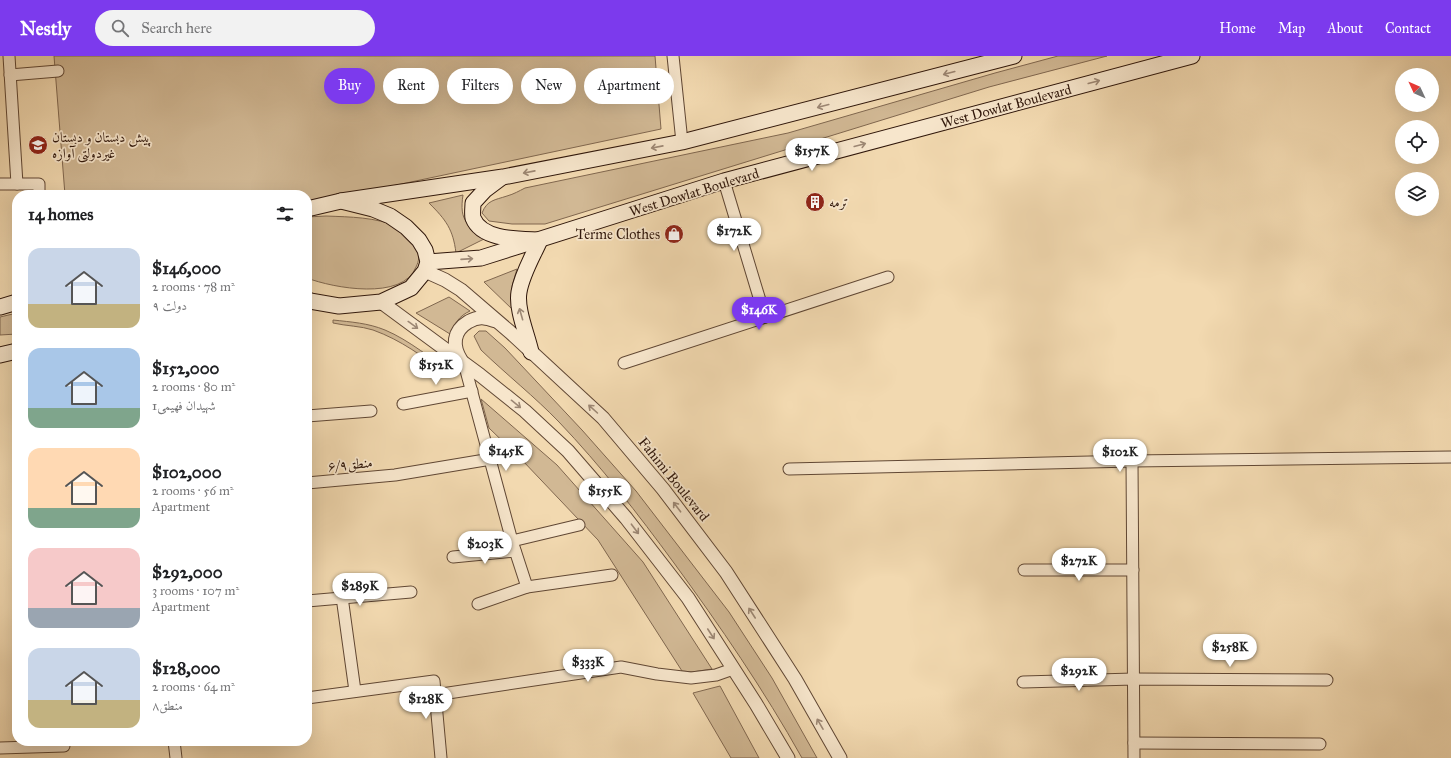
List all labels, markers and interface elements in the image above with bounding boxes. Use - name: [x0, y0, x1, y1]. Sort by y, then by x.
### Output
- search box: [95, 10, 375, 46]
- text: Nestly: [20, 17, 71, 40]
- icon: search: [109, 17, 131, 39]
- text: Search here: [141, 19, 212, 37]
- text: Home: [1219, 20, 1256, 37]
- text: Map: [1278, 20, 1305, 37]
- text: About: [1327, 20, 1363, 37]
- text: Contact: [1385, 20, 1431, 37]
- chip: Buy: [324, 68, 375, 104]
- chip: Rent: [383, 68, 439, 104]
- chip: Filters: [447, 68, 513, 104]
- chip: New: [521, 68, 576, 104]
- chip: Apartment: [584, 68, 674, 104]
- north arrow: [1395, 68, 1439, 112]
- map controls: [1395, 68, 1439, 216]
- one-way arrow: [943, 70, 956, 77]
- one-way arrow: [1087, 78, 1100, 85]
- street label: West Dowlat Boulevard: [939, 81, 1073, 132]
- one-way arrow: [817, 102, 830, 110]
- button: locate: [1395, 120, 1439, 164]
- place label: پیش دبستان و دبستان غیردولتی آوازه: [52, 129, 151, 163]
- school or university icon: پیش دبستان و دبستان غیردولتی آوازه: [27, 134, 49, 156]
- pin: $157K: [784, 138, 840, 172]
- one-way arrow: [854, 141, 867, 148]
- text: $157K: [794, 143, 830, 159]
- one-way arrow: [650, 144, 663, 152]
- street label: West Dowlat Boulevard: [627, 165, 761, 220]
- one-way arrow: [523, 168, 536, 176]
- button: layers: [1395, 172, 1439, 216]
- building icon: ترمه: [804, 191, 826, 213]
- place label: ترمه: [829, 194, 848, 211]
- icon: filters: [274, 203, 296, 225]
- text: 14 homes: [28, 204, 93, 225]
- pin: $172K: [706, 218, 762, 252]
- shop icon: Terme Clothes: [663, 223, 685, 245]
- text: $172K: [716, 223, 752, 239]
- place label: Terme Clothes: [576, 226, 660, 243]
- one-way arrow: [460, 256, 473, 263]
- text: $146,000: [152, 258, 221, 279]
- icon: home: [60, 264, 108, 312]
- text: 2 rooms · 78 m²: [152, 279, 235, 295]
- pin: $146K: [731, 297, 787, 331]
- text: ۹ دولت: [152, 298, 187, 314]
- text: $146K: [741, 302, 777, 318]
- one-way arrow: [517, 308, 524, 321]
- one-way arrow: [407, 321, 418, 330]
- pin: $152K: [408, 352, 464, 386]
- text: $152K: [419, 357, 453, 373]
- text: $152,000: [152, 358, 220, 379]
- icon: home: [60, 364, 108, 412]
- text: 2 rooms · 80 m²: [152, 379, 235, 395]
- text: 1شهیدان فهیمی: [152, 398, 216, 414]
- one-way arrow: [511, 400, 522, 409]
- one-way arrow: [588, 404, 598, 413]
- street label: Fahimi Boulevard: [635, 434, 713, 525]
- pin: $145K: [478, 438, 534, 472]
- pin: $102K: [1092, 439, 1148, 473]
- text: $145K: [488, 443, 524, 459]
- text: $102K: [1102, 444, 1138, 460]
- street label: منطق۶/۹: [327, 454, 373, 475]
- text: $102,000: [152, 462, 222, 483]
- icon: home: [60, 464, 108, 512]
- pin: $155K: [577, 478, 633, 512]
- text: 2 rooms · 56 m²: [152, 483, 234, 499]
- text: $155K: [588, 483, 622, 499]
- text: Apartment: [152, 499, 210, 515]
- one-way arrow: [673, 502, 681, 513]
- one-way arrow: [630, 523, 639, 534]
- pin: $203K: [457, 531, 513, 565]
- text: $203K: [467, 536, 503, 552]
- pin: $272K: [1051, 548, 1107, 582]
- text: $272K: [1061, 553, 1097, 569]
- text: $292,000: [152, 562, 223, 583]
- icon: home: [60, 564, 108, 612]
- pin: $289K: [332, 573, 388, 607]
- text: $289K: [341, 578, 379, 594]
- text: 3 rooms · 107 m²: [152, 583, 239, 599]
- text: Apartment: [152, 599, 210, 615]
- one-way arrow: [748, 608, 756, 619]
- one-way arrow: [707, 628, 715, 640]
- pin: $258K: [1202, 634, 1258, 668]
- text: $258K: [1212, 639, 1248, 655]
- pin: $333K: [560, 649, 616, 683]
- text: $333K: [572, 654, 604, 670]
- text: $128,000: [152, 658, 220, 679]
- pin: $292K: [1051, 658, 1107, 692]
- text: $292K: [1061, 663, 1097, 679]
- icon: home: [60, 664, 108, 712]
- text: 2 rooms · 64 m²: [152, 679, 235, 695]
- pin: $128K: [398, 686, 454, 720]
- text: $128K: [408, 691, 444, 707]
- text: منطق۸: [152, 698, 183, 714]
- one-way arrow: [816, 718, 824, 730]

